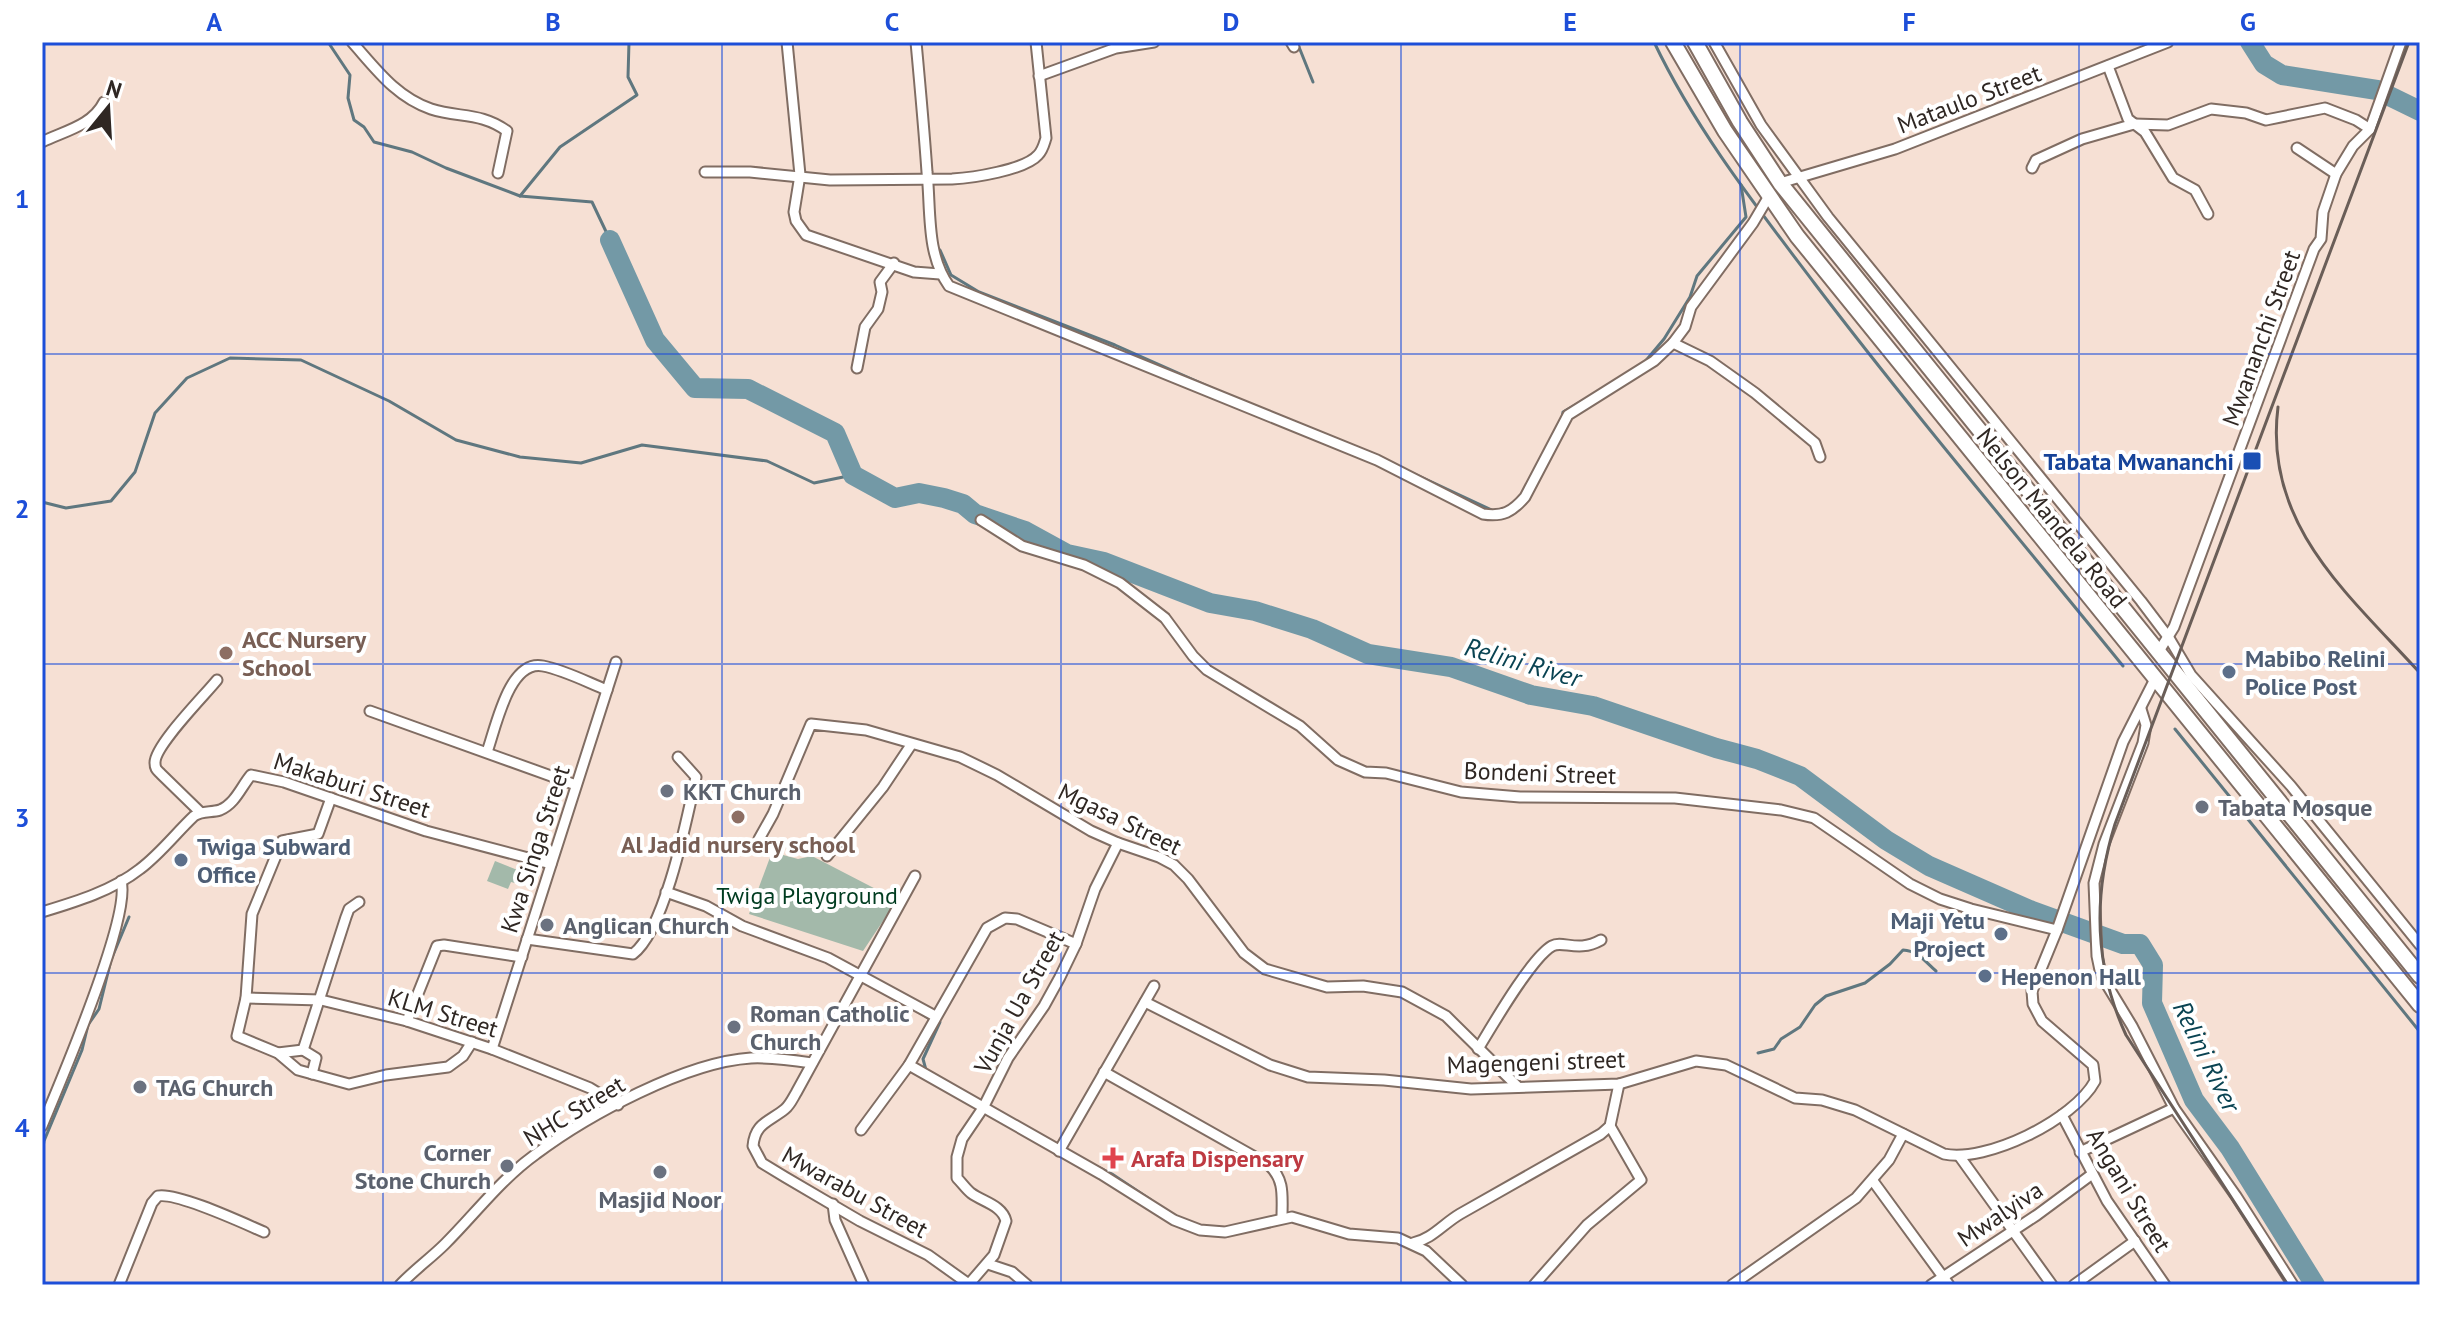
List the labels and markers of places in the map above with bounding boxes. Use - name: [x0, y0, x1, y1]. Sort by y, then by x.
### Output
- place label: Tabata Mwananchi: [2043, 446, 2234, 477]
- marker: Tabata Mwananchi: [2241, 450, 2263, 472]
- place label: ACC Nursery School: [242, 624, 367, 683]
- place label: Mabibo Relini Police Post: [2245, 643, 2386, 702]
- marker: ACC Nursery School: [217, 644, 235, 662]
- marker: Mabibo Relini Police Post: [2220, 663, 2238, 681]
- place label: KKT Church: [683, 776, 801, 807]
- marker: KKT Church: [658, 782, 676, 800]
- place label: Tabata Mosque: [2218, 792, 2372, 823]
- marker: Tabata Mosque: [2193, 798, 2211, 816]
- marker: Al Jadid nursery school: [729, 808, 747, 826]
- place label: Al Jadid nursery school: [621, 829, 856, 860]
- place label: Twiga Subward Office: [197, 831, 351, 890]
- marker: Twiga Subward Office: [172, 851, 190, 869]
- place label: Maji Yetu Project: [1891, 905, 1986, 964]
- place label: Anglican Church: [563, 910, 729, 941]
- marker: Anglican Church: [538, 916, 556, 934]
- marker: Maji Yetu Project: [1992, 925, 2010, 943]
- place label: Hepenon Hall: [2001, 961, 2142, 992]
- marker: Hepenon Hall: [1976, 967, 1994, 985]
- place label: Roman Catholic Church: [750, 998, 910, 1057]
- marker: Roman Catholic Church: [725, 1018, 743, 1036]
- place label: TAG Church: [156, 1072, 273, 1103]
- marker: TAG Church: [131, 1078, 149, 1096]
- place label: Corner Stone Church: [355, 1137, 492, 1196]
- place label: Arafa Dispensary: [1131, 1143, 1304, 1174]
- marker: Arafa Dispensary: [1102, 1147, 1124, 1169]
- marker: Corner Stone Church: [498, 1157, 516, 1175]
- marker: Masjid Noor: [651, 1163, 669, 1181]
- place label: Masjid Noor: [598, 1184, 722, 1215]

